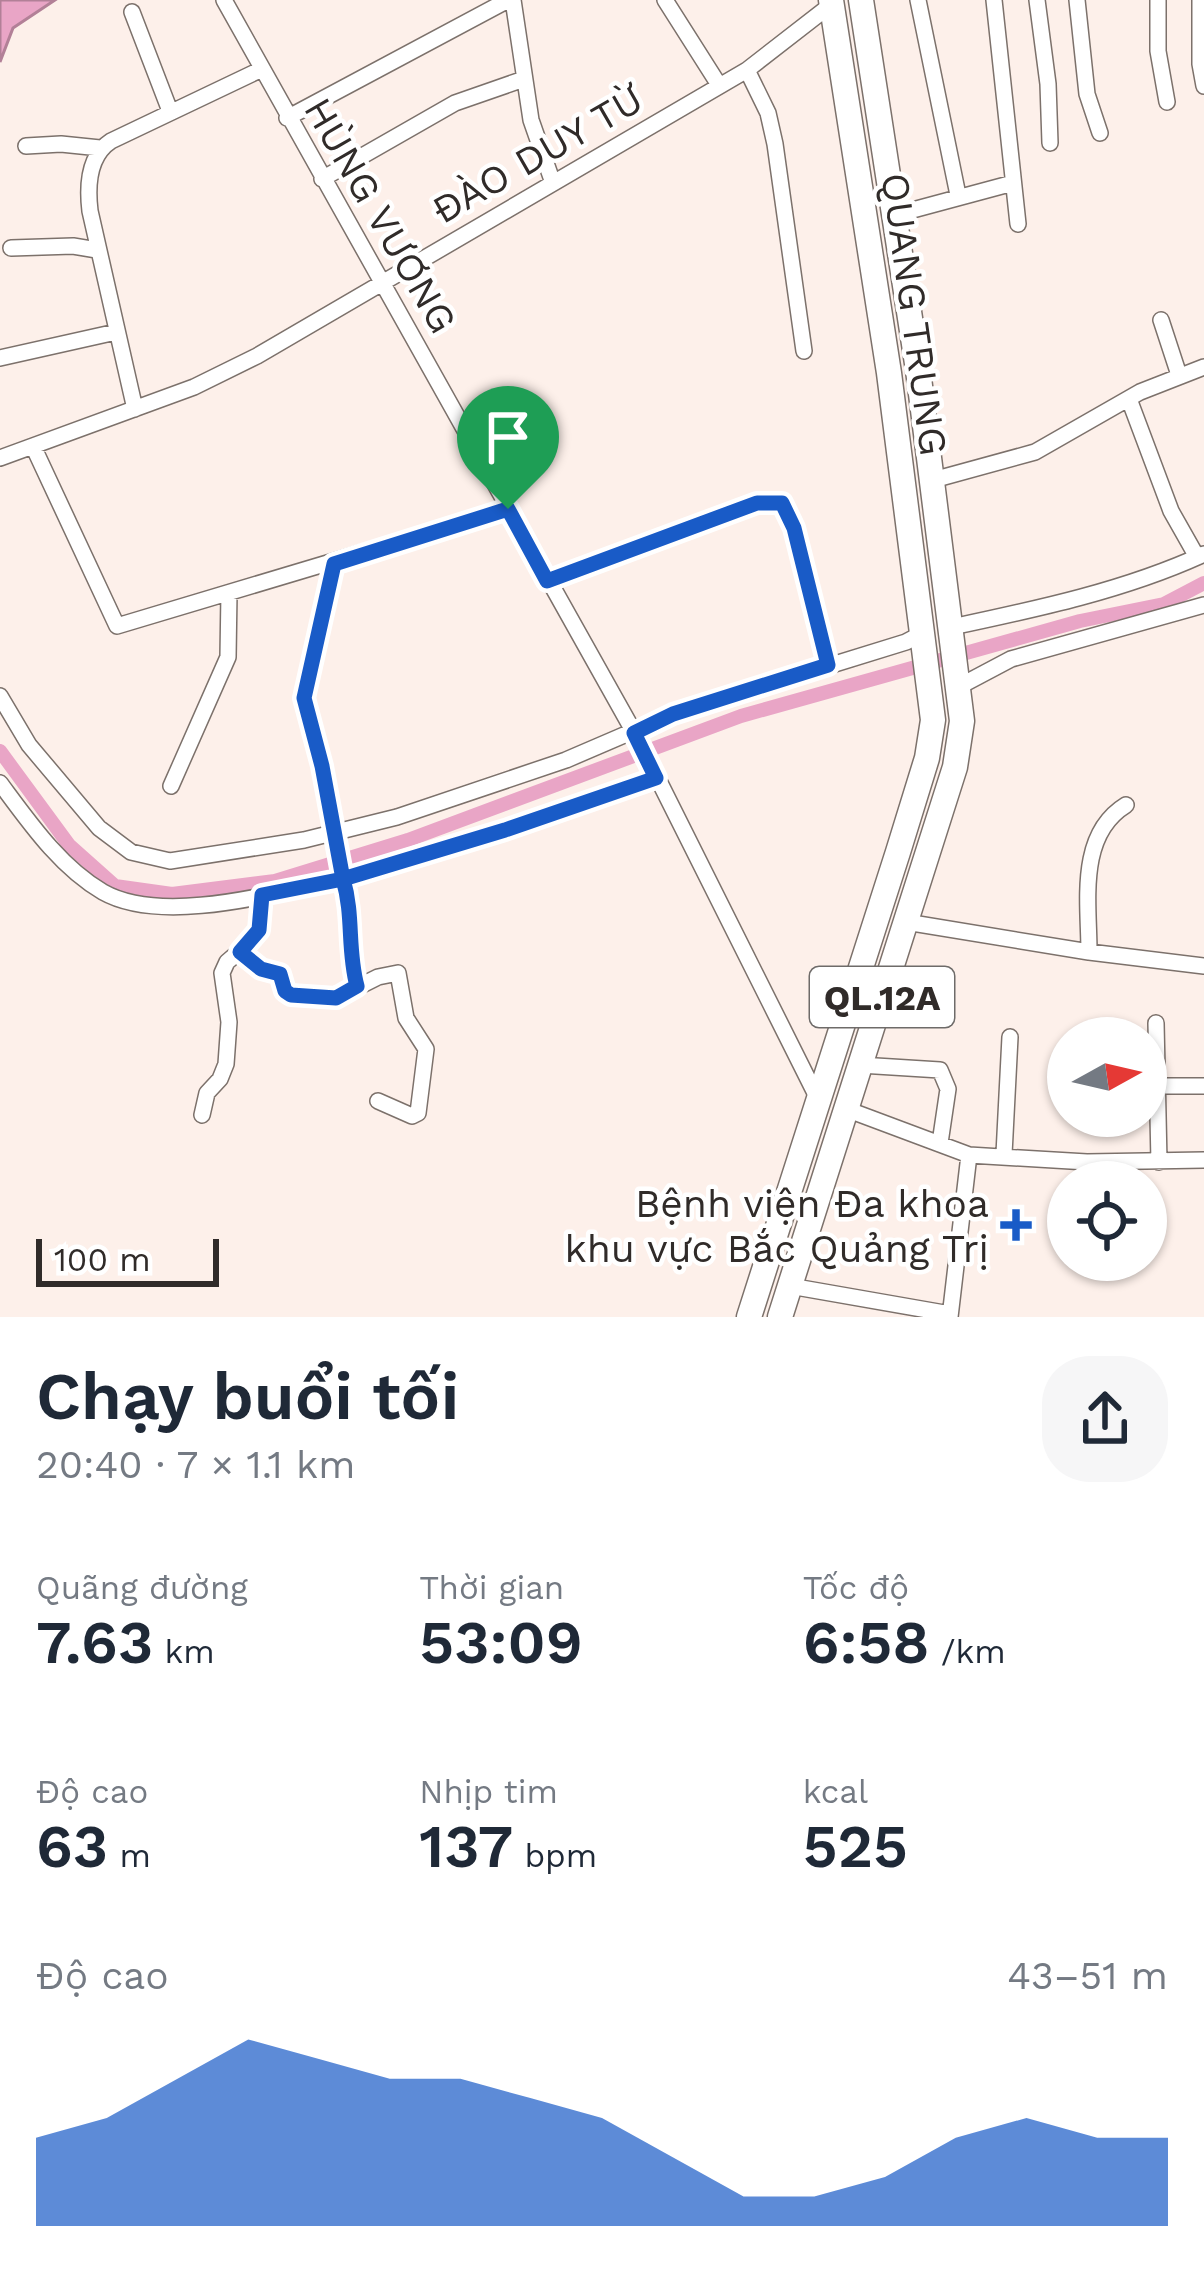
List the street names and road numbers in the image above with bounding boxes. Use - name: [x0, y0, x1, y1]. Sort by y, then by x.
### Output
- street label: ĐÀO DUY TỪ: [424, 76, 651, 233]
- street label: HÙNG VƯƠNG: [295, 90, 466, 341]
- street label: QUANG TRUNG: [872, 170, 957, 458]
- road number: QL.12A: [810, 967, 954, 1027]

